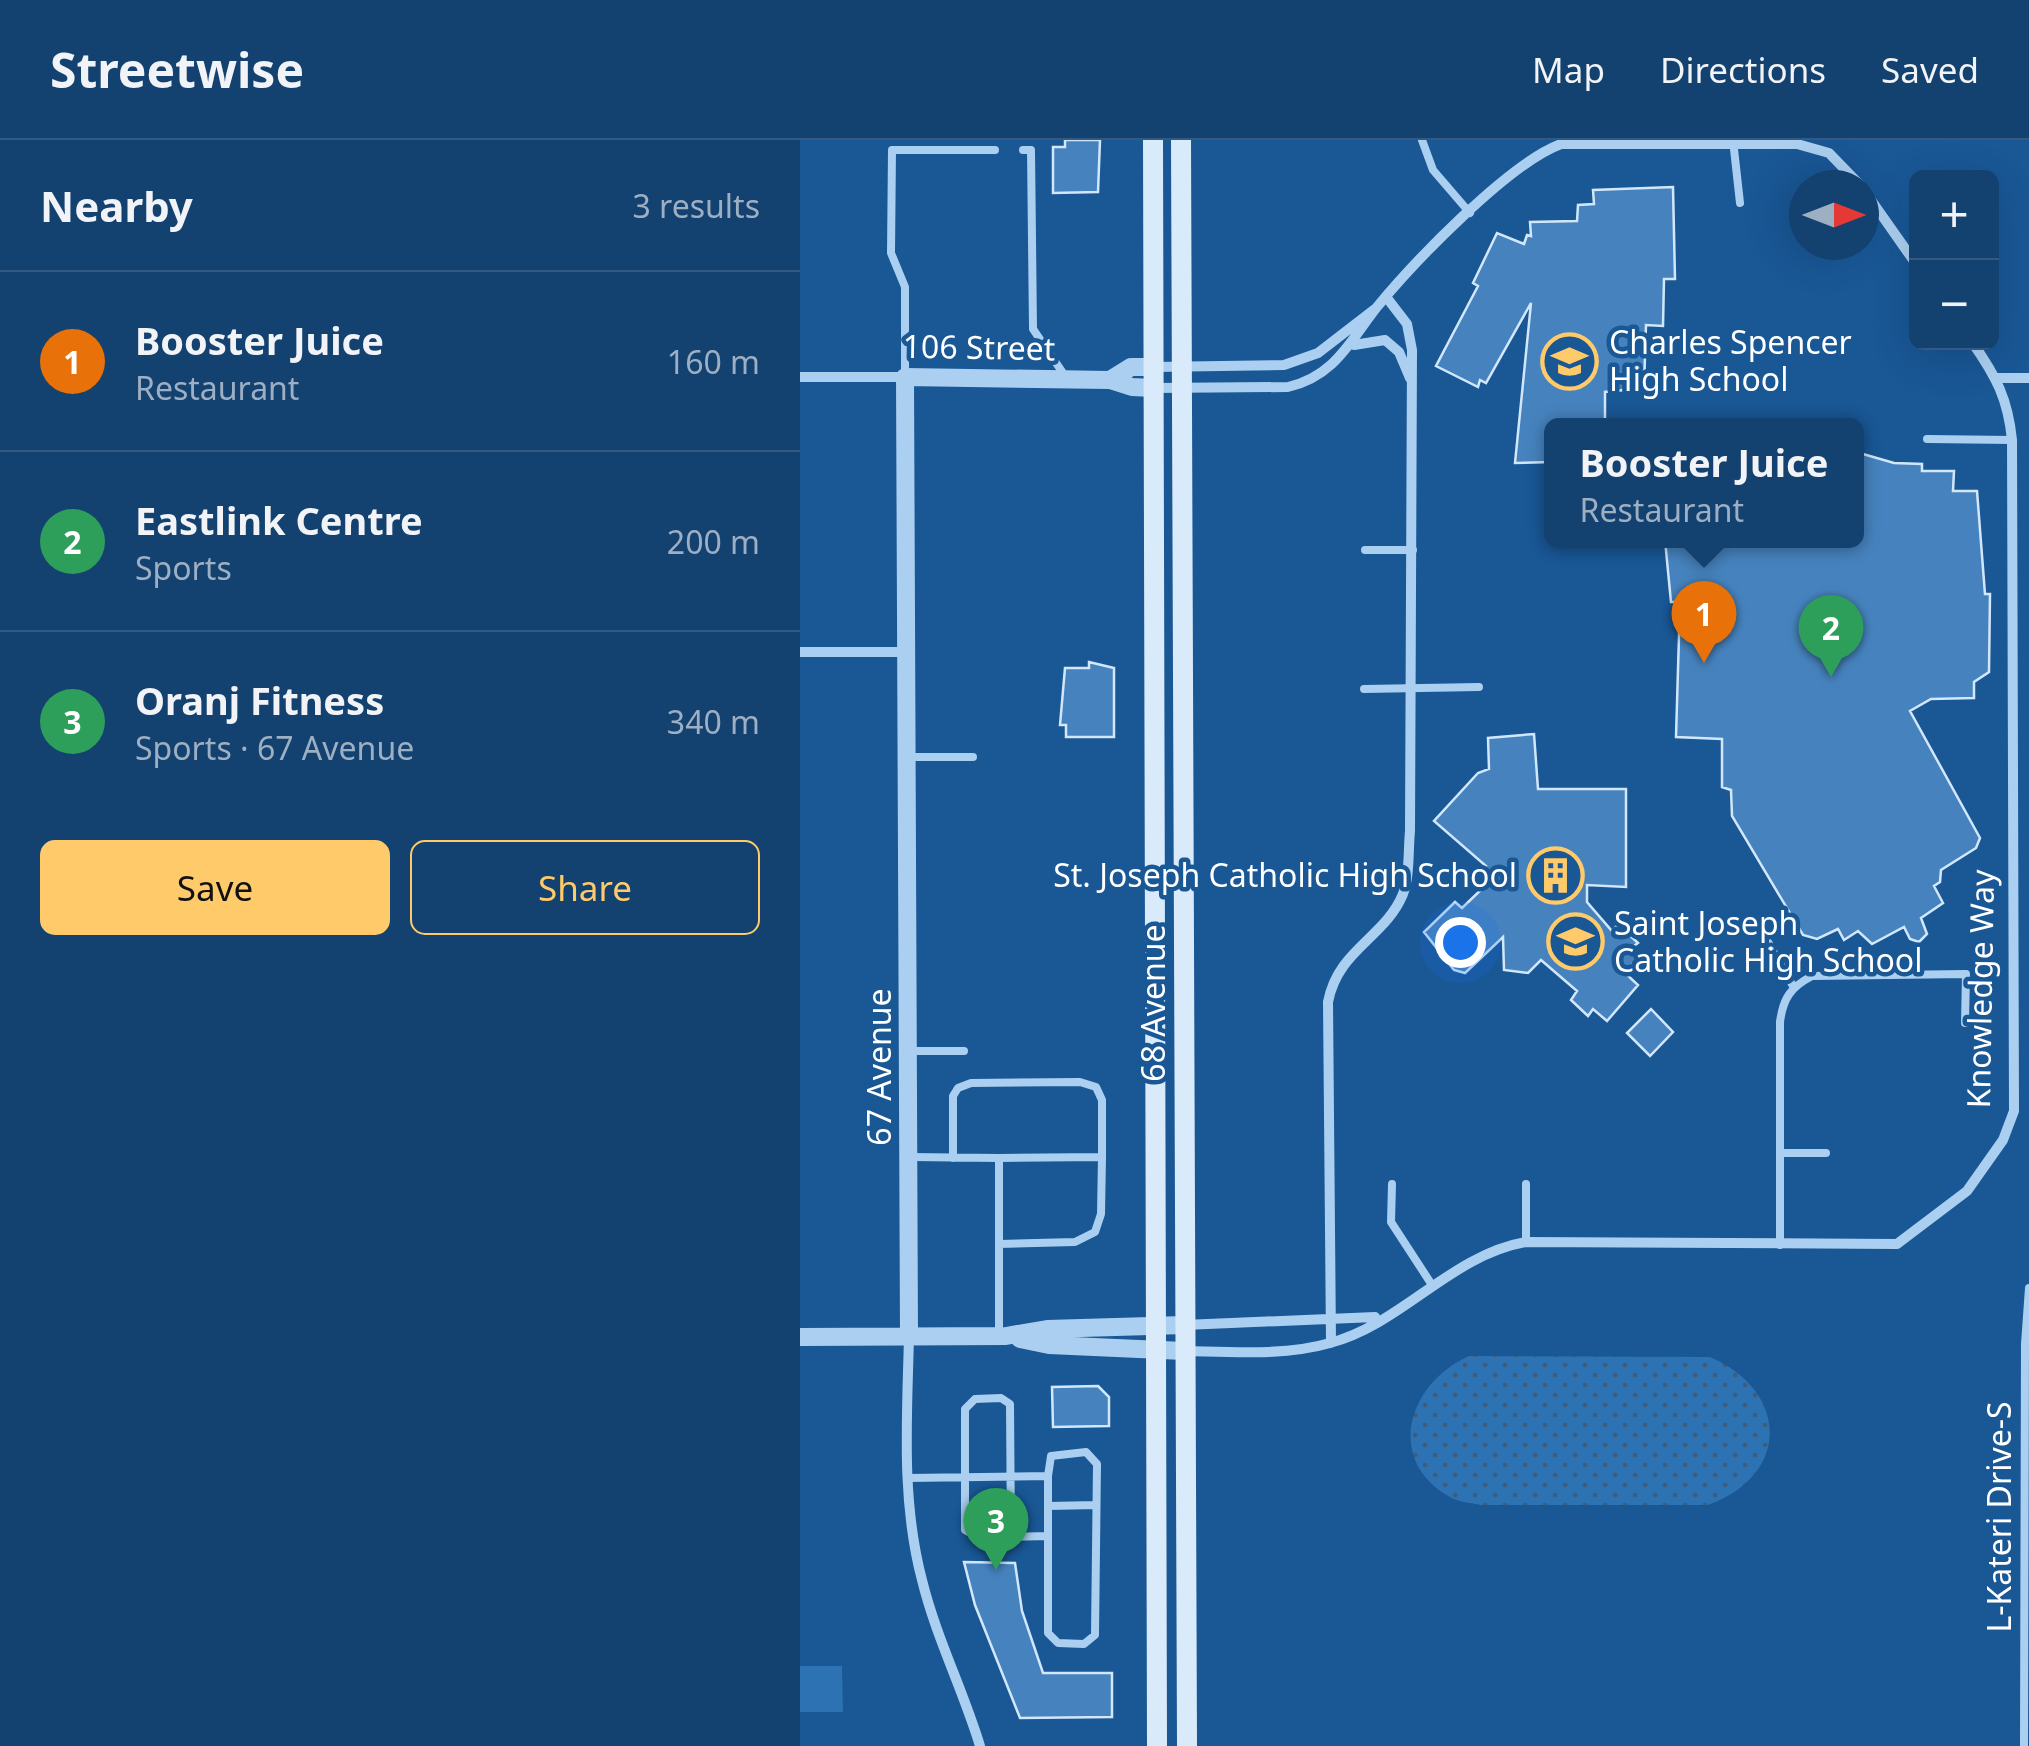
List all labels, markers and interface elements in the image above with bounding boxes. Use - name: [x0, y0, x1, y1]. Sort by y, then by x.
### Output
- text: Streetwise: [50, 37, 304, 102]
- text: Map: [1532, 46, 1605, 93]
- text: Directions: [1660, 46, 1826, 93]
- text: Saved: [1881, 46, 1979, 93]
- north arrow: [1789, 170, 1879, 260]
- map controls: [1909, 170, 1999, 350]
- button: +: [1909, 170, 1999, 260]
- text: Nearby: [40, 177, 193, 234]
- text: 3 results: [633, 184, 760, 227]
- button: −: [1909, 260, 1999, 350]
- text: Booster Juice: [135, 314, 384, 366]
- place label: Charles Spencer High School: [1609, 320, 1852, 400]
- street label: 106 Street: [902, 324, 1056, 369]
- school or university icon: Charles Spencer High School: [1540, 331, 1600, 391]
- text: 1: [63, 340, 82, 383]
- text: 160 m: [667, 340, 760, 383]
- text: Restaurant: [135, 366, 299, 409]
- popup: [1544, 418, 1864, 548]
- text: Booster Juice: [1580, 436, 1828, 488]
- text: Restaurant: [1580, 488, 1744, 531]
- text: Eastlink Centre: [135, 494, 423, 546]
- text: 2: [63, 520, 82, 563]
- text: 200 m: [667, 520, 760, 563]
- text: Sports: [135, 546, 232, 589]
- pin: 1: [1672, 580, 1736, 663]
- pin: 2: [1798, 594, 1864, 677]
- text: Oranj Fitness: [135, 674, 384, 726]
- text: 3: [63, 700, 82, 743]
- text: 340 m: [667, 700, 760, 743]
- text: Sports · 67 Avenue: [135, 726, 414, 769]
- button: Save: [40, 840, 390, 935]
- button: Share: [410, 840, 760, 935]
- building icon: St. Joseph Catholic High School: [1526, 846, 1586, 906]
- place label: St. Joseph Catholic High School: [1053, 853, 1517, 896]
- street label: Knowledge Way: [1956, 869, 2003, 1109]
- place label: Saint Joseph Catholic High School: [1614, 901, 1922, 981]
- school or university icon: Saint Joseph Catholic High School: [1545, 912, 1605, 972]
- your location: [1435, 917, 1486, 968]
- street label: 68 Avenue: [1131, 924, 1174, 1082]
- street label: 67 Avenue: [857, 988, 900, 1146]
- street label: L-Kateri Drive-S: [1977, 1401, 2020, 1633]
- pin: 3: [964, 1488, 1028, 1570]

